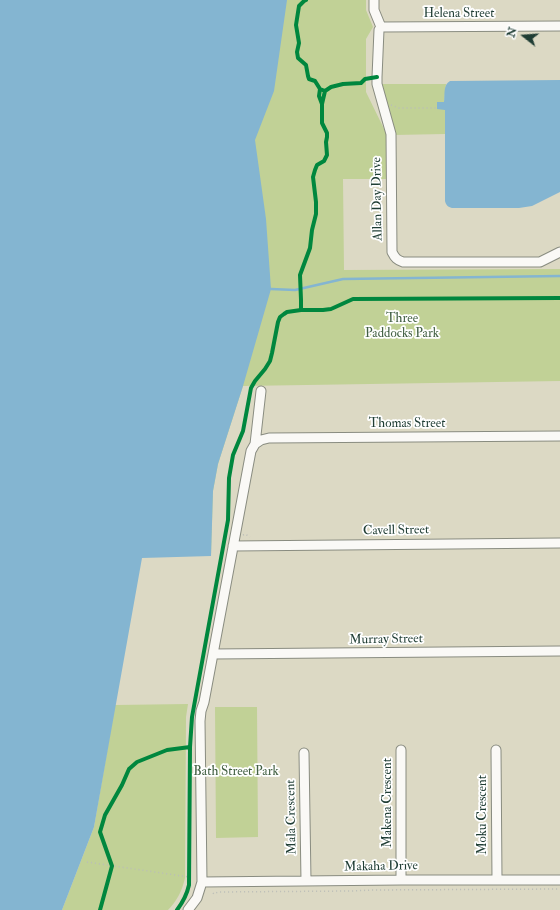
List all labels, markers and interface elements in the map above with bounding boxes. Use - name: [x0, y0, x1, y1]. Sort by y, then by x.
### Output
- street label: Helena Street: [424, 6, 494, 22]
- north arrow: [504, 16, 544, 56]
- text: N: [504, 26, 520, 39]
- street label: Allan Day Drive: [369, 157, 387, 241]
- park label: Three Paddocks Park: [365, 311, 439, 342]
- street label: Thomas Street: [369, 416, 445, 432]
- street label: Cavell Street: [363, 523, 429, 539]
- street label: Murray Street: [349, 632, 423, 648]
- street label: Makena Crescent: [380, 758, 396, 848]
- park label: Bath Street Park: [193, 764, 279, 780]
- street label: Moku Crescent: [475, 775, 491, 855]
- street label: Mala Crescent: [284, 779, 300, 855]
- street label: Makaha Drive: [344, 859, 418, 875]

